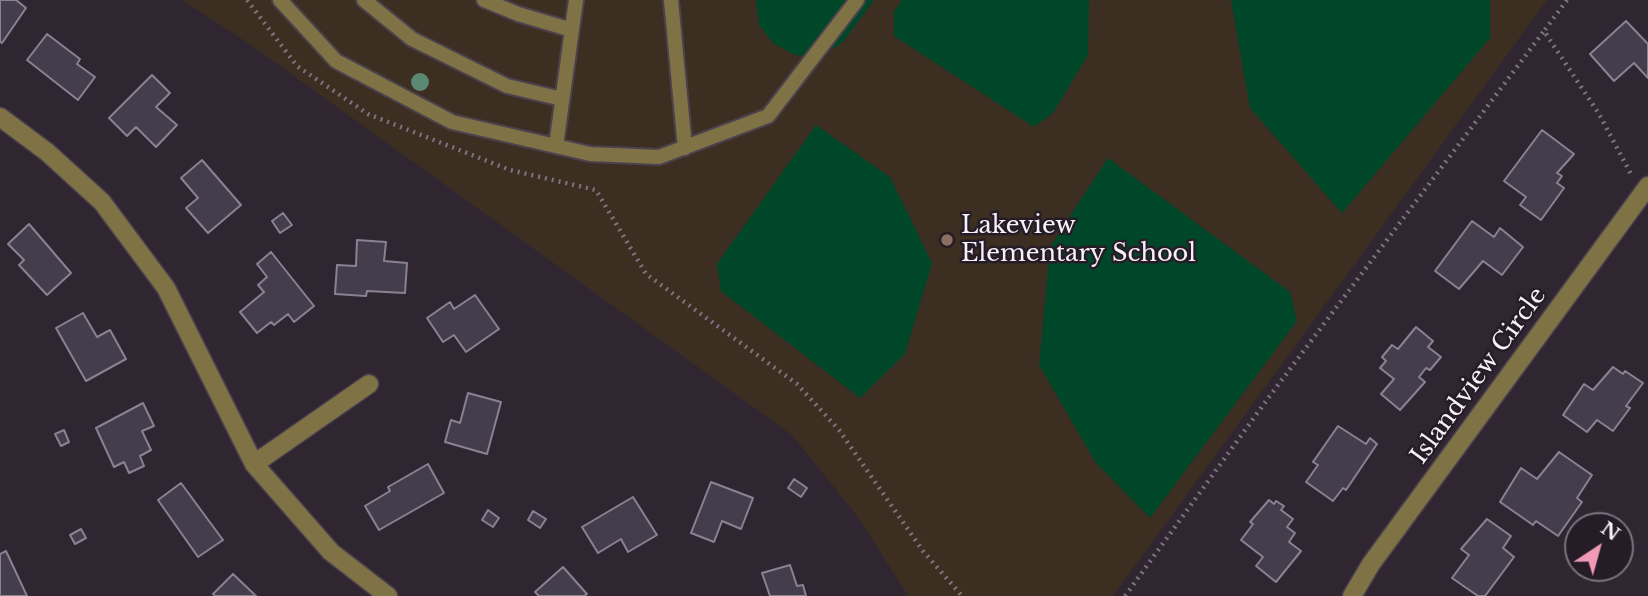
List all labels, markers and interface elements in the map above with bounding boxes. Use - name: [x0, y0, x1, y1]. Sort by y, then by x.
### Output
- place label: Lakeview Elementary School: [961, 212, 1196, 268]
- marker: Lakeview Elementary School: [939, 232, 955, 248]
- street label: Islandview Circle: [1405, 282, 1553, 470]
- north arrow: [1564, 512, 1634, 582]
- text: N: [1596, 517, 1624, 546]

